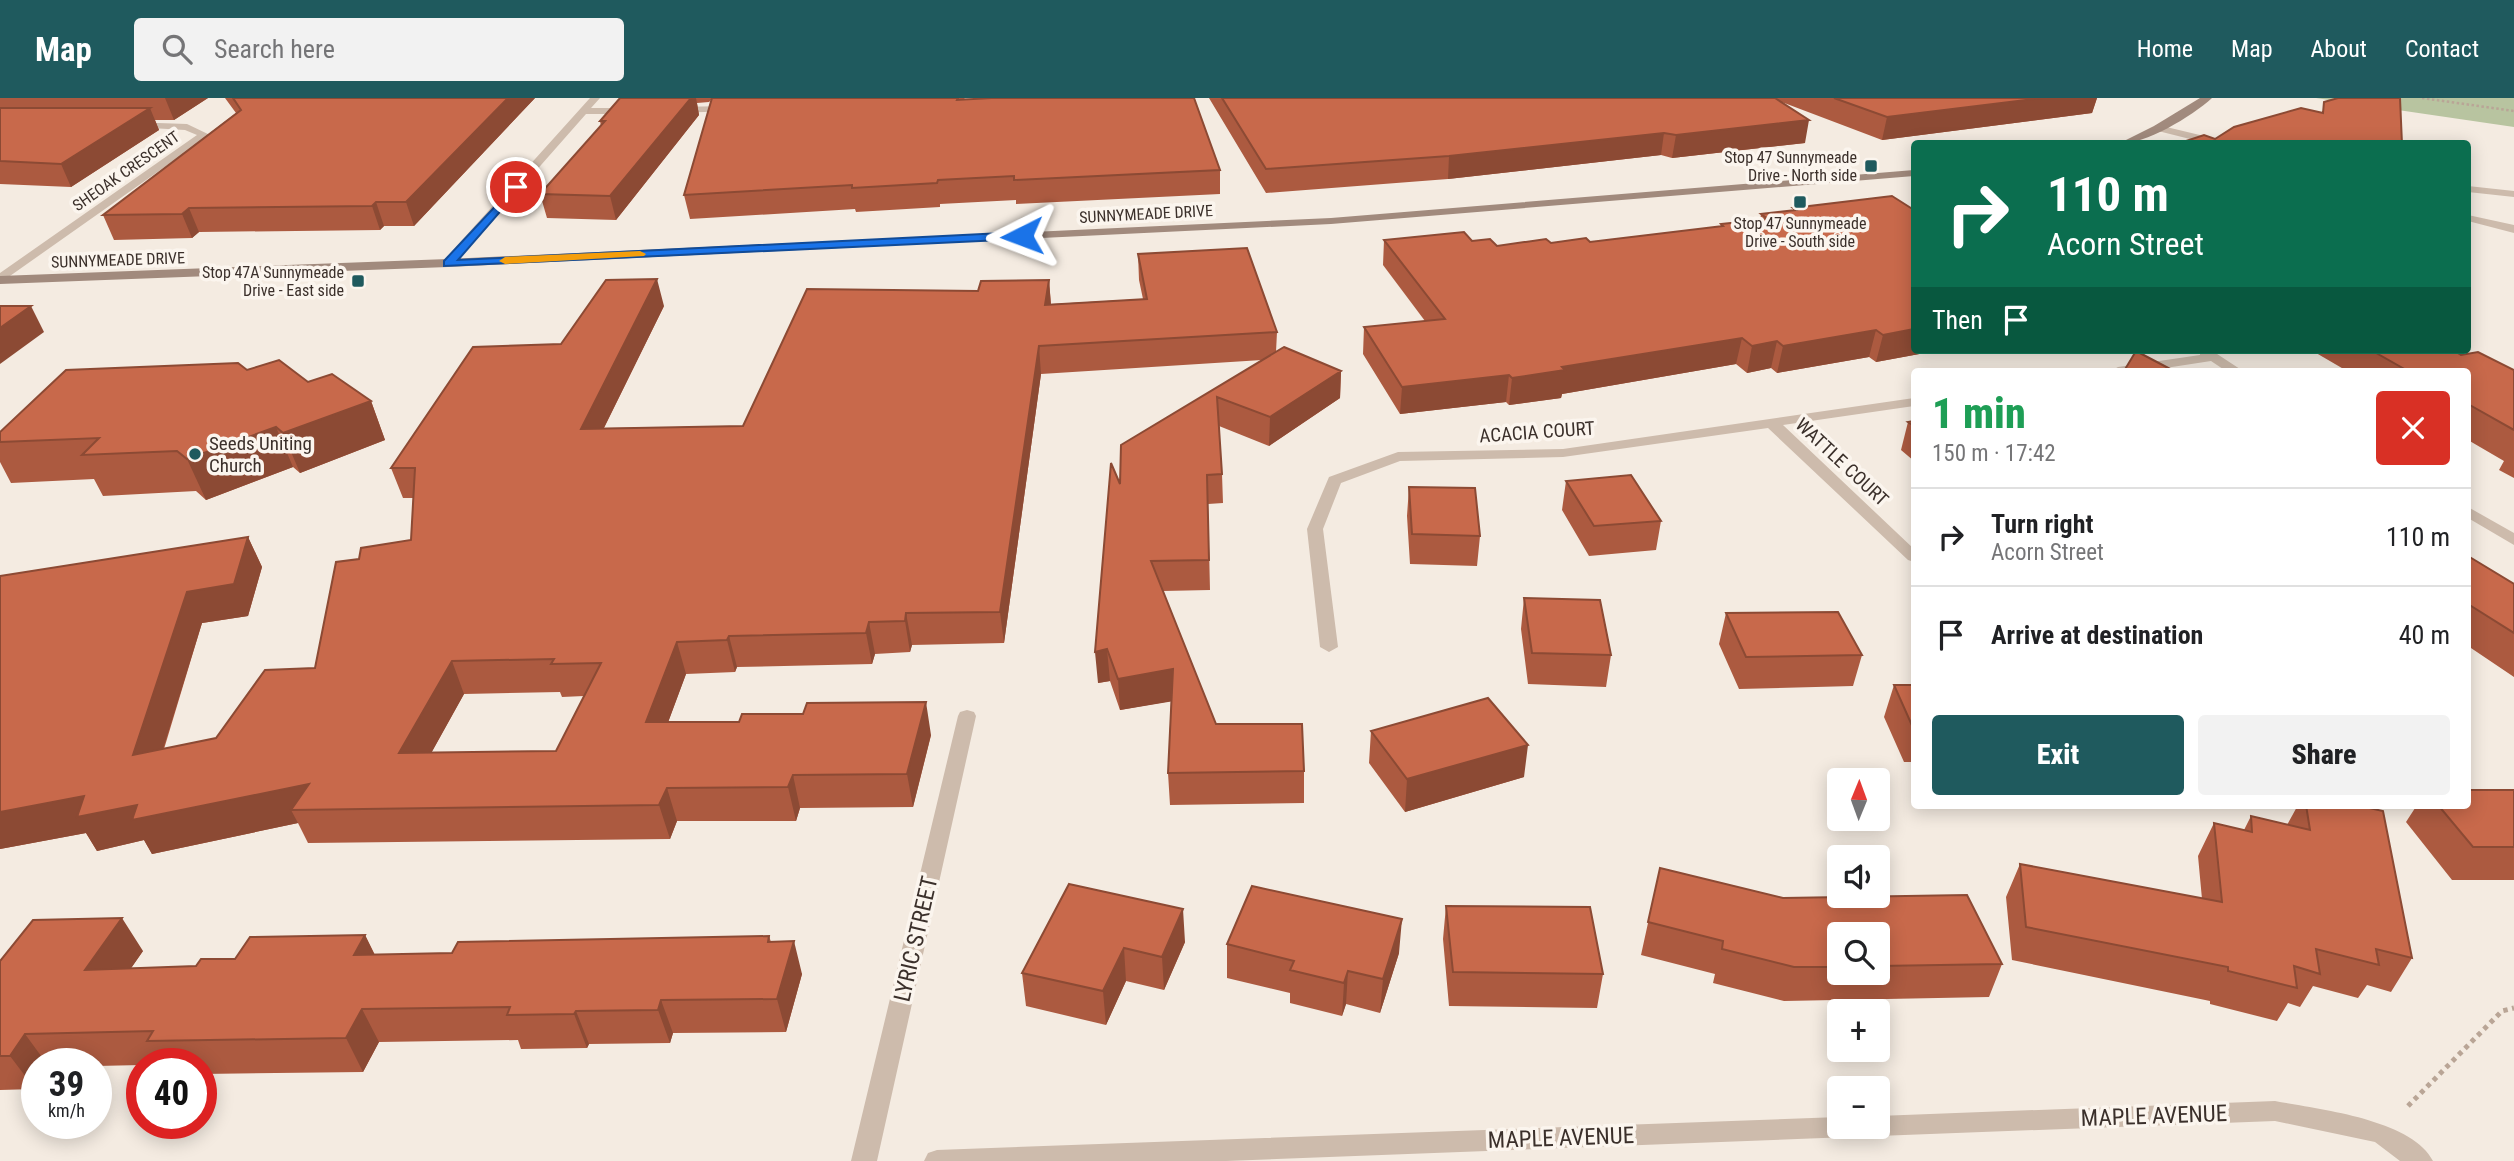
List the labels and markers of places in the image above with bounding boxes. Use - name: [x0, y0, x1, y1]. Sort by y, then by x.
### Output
- place label: Stop 47 Sunnymeade Drive - North side: [1724, 148, 1857, 185]
- pin: [486, 157, 546, 217]
- marker: Stop 47 Sunnymeade Drive - North side: [1863, 158, 1879, 174]
- marker: Stop 47 Sunnymeade Drive - South side: [1792, 194, 1808, 210]
- place label: Stop 47 Sunnymeade Drive - South side: [1734, 214, 1866, 251]
- place label: Stop 47A Sunnymeade Drive - East side: [202, 263, 344, 300]
- marker: Stop 47A Sunnymeade Drive - East side: [350, 273, 366, 289]
- place label: Seeds Uniting Church: [209, 432, 312, 477]
- marker: Seeds Uniting Church: [187, 446, 203, 462]

